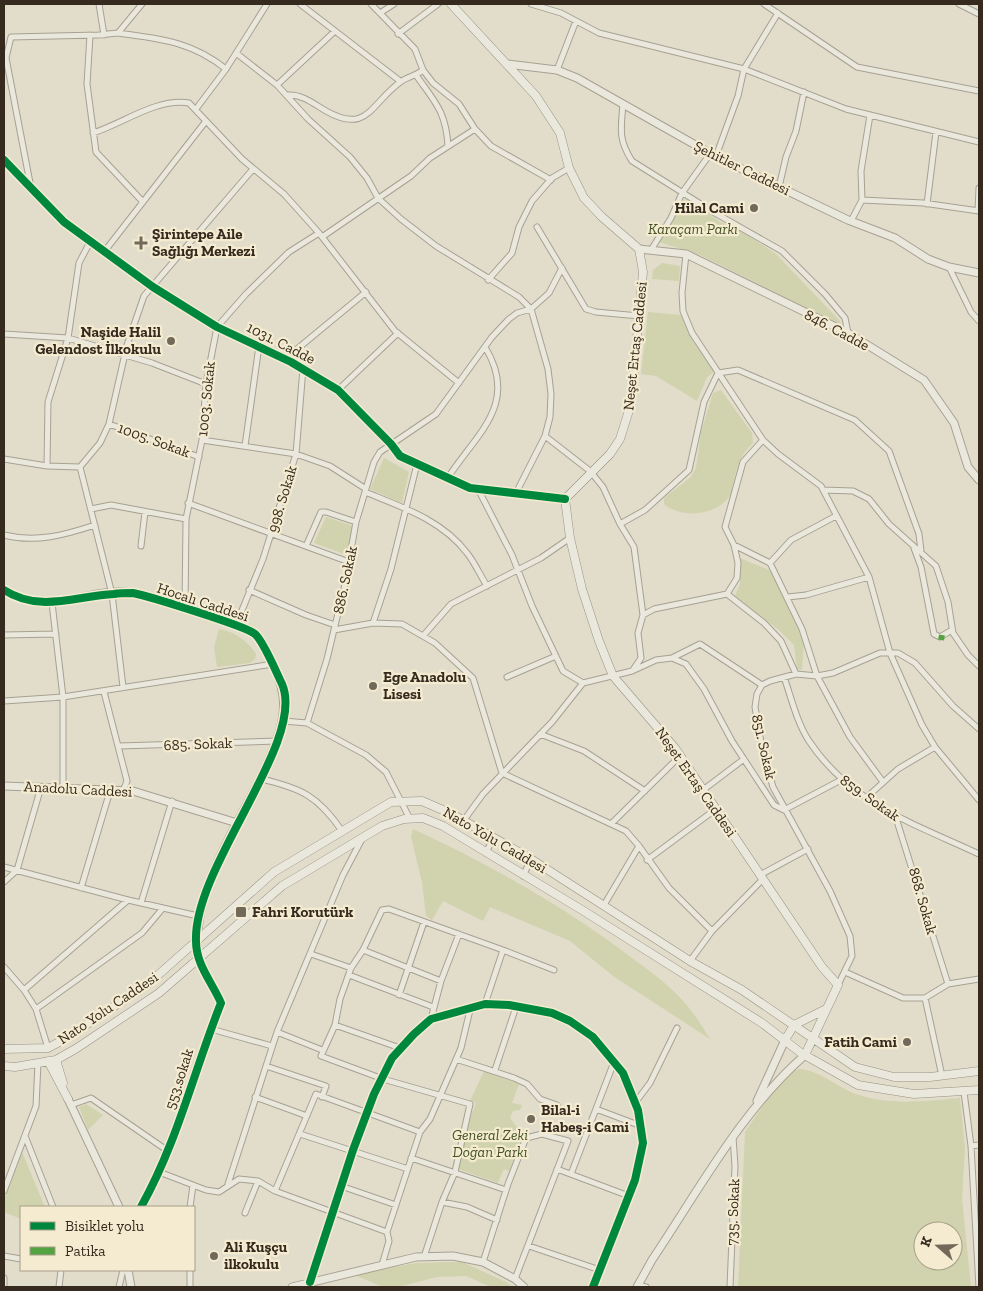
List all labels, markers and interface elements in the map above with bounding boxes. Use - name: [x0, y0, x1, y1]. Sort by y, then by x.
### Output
- street label: Şehitler Caddesi: [691, 137, 793, 199]
- place label: Hilal Cami: [674, 199, 745, 217]
- marker: Hilal Cami: [748, 202, 760, 214]
- park label: Karaçam Parkı: [648, 220, 738, 238]
- place label: Şirintepe Aile Sağlığı Merkezi: [152, 225, 256, 260]
- marker: Şirintepe Aile Sağlığı Merkezi: [134, 236, 148, 250]
- street label: Neşet Ertaş Caddesi: [619, 281, 651, 411]
- street label: 846. Cadde: [801, 305, 873, 355]
- street label: 1031. Cadde: [244, 318, 318, 368]
- place label: Naşide Halil Gelendost İlkokulu: [35, 323, 161, 358]
- marker: Naşide Halil Gelendost İlkokulu: [165, 335, 177, 347]
- street label: 1003. Sokak: [193, 360, 219, 437]
- street label: 1005. Sokak: [115, 419, 193, 461]
- street label: 998. Sokak: [263, 463, 301, 535]
- street label: 886. Sokak: [329, 544, 361, 616]
- street label: Hocalı Caddesi: [155, 579, 251, 625]
- place label: Ege Anadolu Lisesi: [383, 668, 467, 703]
- marker: Ege Anadolu Lisesi: [367, 680, 379, 692]
- street label: 851. Sokak: [748, 713, 780, 782]
- street label: Neşet Ertaş Caddesi: [651, 724, 741, 840]
- street label: 685. Sokak: [163, 734, 233, 754]
- street label: 859. Sokak: [837, 771, 904, 825]
- street label: Anadolu Caddesi: [23, 777, 133, 801]
- street label: Nato Yolu Caddesi: [440, 803, 550, 877]
- street label: 868. Sokak: [905, 865, 941, 937]
- place label: Fahri Korutürk: [252, 903, 354, 921]
- marker: Fahri Korutürk: [234, 905, 248, 919]
- street label: Nato Yolu Caddesi: [55, 968, 161, 1048]
- place label: Fatih Cami: [824, 1033, 898, 1051]
- marker: Fatih Cami: [901, 1036, 913, 1048]
- street label: 553.sokak: [161, 1046, 197, 1112]
- place label: Bilal-i Habeş-i Cami: [541, 1101, 630, 1136]
- marker: Bilal-i Habeş-i Cami: [525, 1113, 537, 1125]
- park label: General Zeki Doğan Parkı: [452, 1126, 528, 1161]
- street label: 735. Sokak: [723, 1178, 743, 1246]
- legend: [20, 1206, 195, 1271]
- text: Bisiklet yolu: [65, 1217, 145, 1235]
- north arrow: [913, 1221, 963, 1271]
- text: K: [917, 1234, 936, 1249]
- place label: Ali Kuşçu ilkokulu: [224, 1238, 287, 1273]
- text: Patika: [65, 1242, 106, 1260]
- marker: Ali Kuşçu ilkokulu: [208, 1250, 220, 1262]

